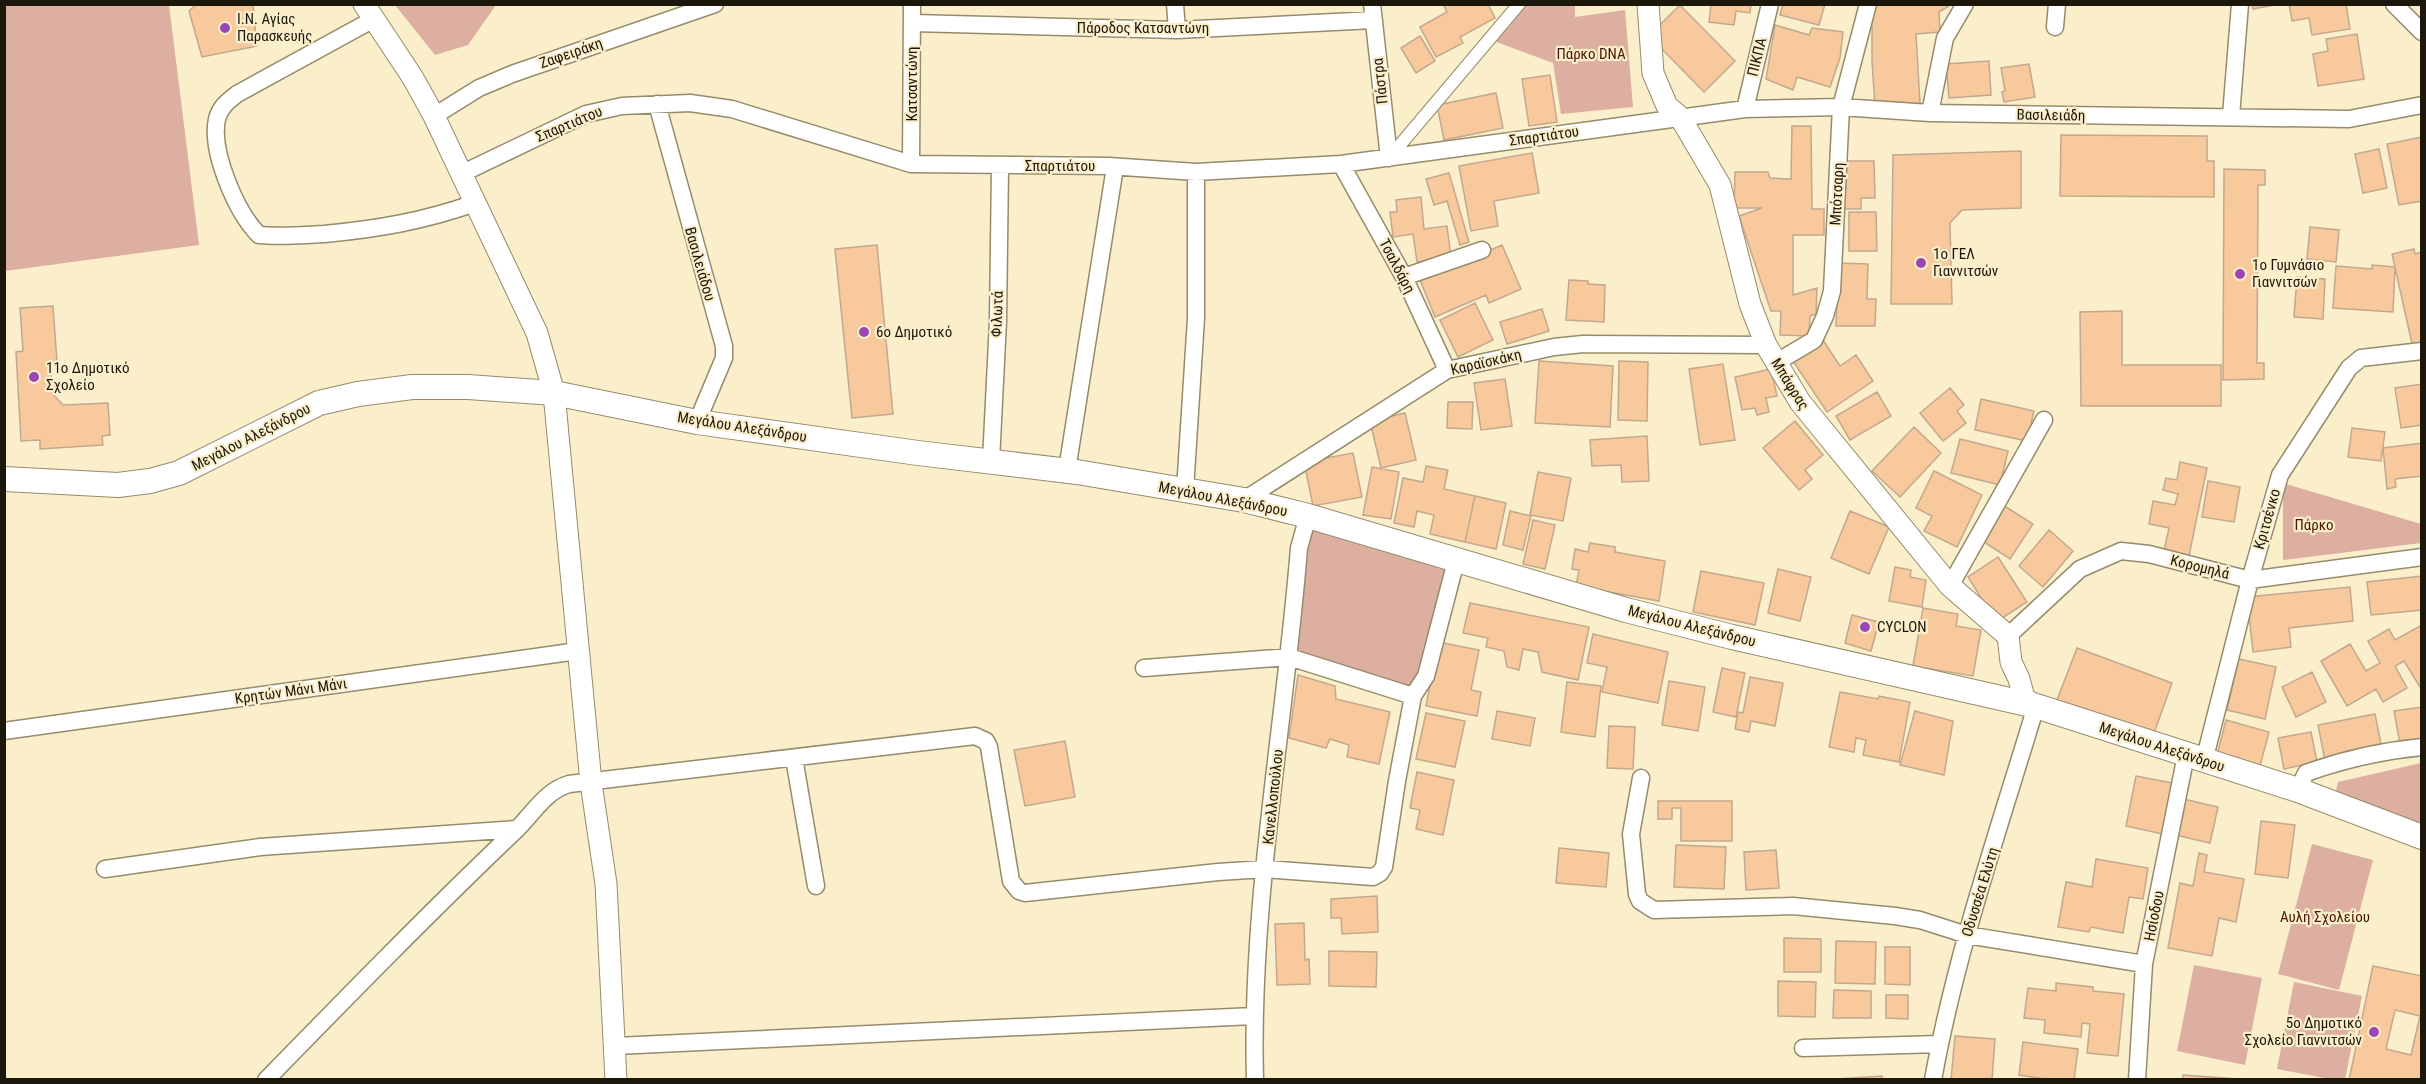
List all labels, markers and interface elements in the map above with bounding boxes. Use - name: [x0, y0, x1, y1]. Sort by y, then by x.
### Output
- place label: Ι.Ν. Αγίας Παρασκευής: [237, 10, 312, 45]
- street label: Πάροδος Κατσαντώνη: [1077, 19, 1209, 37]
- marker: Ι.Ν. Αγίας Παρασκευής: [218, 21, 232, 35]
- street label: Ζαφειράκη: [537, 34, 605, 72]
- street label: ΠΙΚΠΑ: [1744, 35, 1771, 78]
- park label: Πάρκο DNA: [1556, 45, 1626, 63]
- street label: Κατσαντώνη: [903, 46, 921, 122]
- street label: Πάστρα: [1369, 57, 1391, 105]
- street label: Σπαρτιάτου: [533, 102, 605, 146]
- street label: Βασιλειάδη: [2016, 105, 2086, 125]
- street label: Σπαρτιάτου: [1508, 122, 1580, 150]
- street label: Σπαρτιάτου: [1025, 157, 1095, 175]
- street label: Μπότσαρη: [1826, 162, 1848, 226]
- street label: Βασιλειάδου: [681, 225, 719, 303]
- street label: Τσαλδάρη: [1375, 236, 1419, 296]
- place label: 1o ΓΕΛ Γιαννιτσών: [1933, 245, 1999, 280]
- marker: 1o ΓΕΛ Γιαννιτσών: [1914, 256, 1928, 270]
- place label: 1ο Γυμνάσιο Γιαννιτσών: [2252, 256, 2324, 291]
- marker: 1ο Γυμνάσιο Γιαννιτσών: [2233, 267, 2247, 281]
- street label: Φιλωτά: [987, 290, 1007, 337]
- place label: 6ο Δημοτικό: [876, 323, 952, 341]
- marker: 6ο Δημοτικό: [857, 325, 871, 339]
- street label: Καραϊσκάκη: [1449, 345, 1523, 379]
- street label: Μπάφρας: [1767, 355, 1813, 413]
- place label: 11ο Δημοτικό Σχολείο: [46, 359, 130, 394]
- marker: 11ο Δημοτικό Σχολείο: [27, 370, 41, 384]
- street label: Μεγάλου Αλεξάνδρου: [189, 399, 313, 475]
- street label: Μεγάλου Αλεξάνδρου: [676, 408, 808, 446]
- street label: Μεγάλου Αλεξάνδρου: [1157, 478, 1289, 520]
- street label: Κριτσένκο: [2250, 487, 2284, 551]
- park label: Πάρκο: [2294, 516, 2334, 534]
- street label: Κορομηλά: [2169, 551, 2232, 583]
- street label: Μεγάλου Αλεξάνδρου: [1626, 601, 1758, 651]
- place label: CYCLON: [1877, 618, 1927, 636]
- marker: CYCLON: [1858, 620, 1872, 634]
- street label: Κρητών Μάνι Μάνι: [234, 674, 348, 708]
- street label: Μεγάλου Αλεξάνδρου: [2097, 718, 2227, 776]
- street label: Κανελλοπούλου: [1259, 748, 1287, 846]
- street label: Οδυσσέα Ελύτη: [1958, 845, 2002, 939]
- street label: Ησίοδου: [2140, 889, 2168, 943]
- park label: Αυλή Σχολείου: [2280, 908, 2370, 926]
- place label: 5ο Δημοτικό Σχολείο Γιαννιτσών: [2244, 1014, 2363, 1049]
- marker: 5ο Δημοτικό Σχολείο Γιαννιτσών: [2367, 1025, 2381, 1039]

